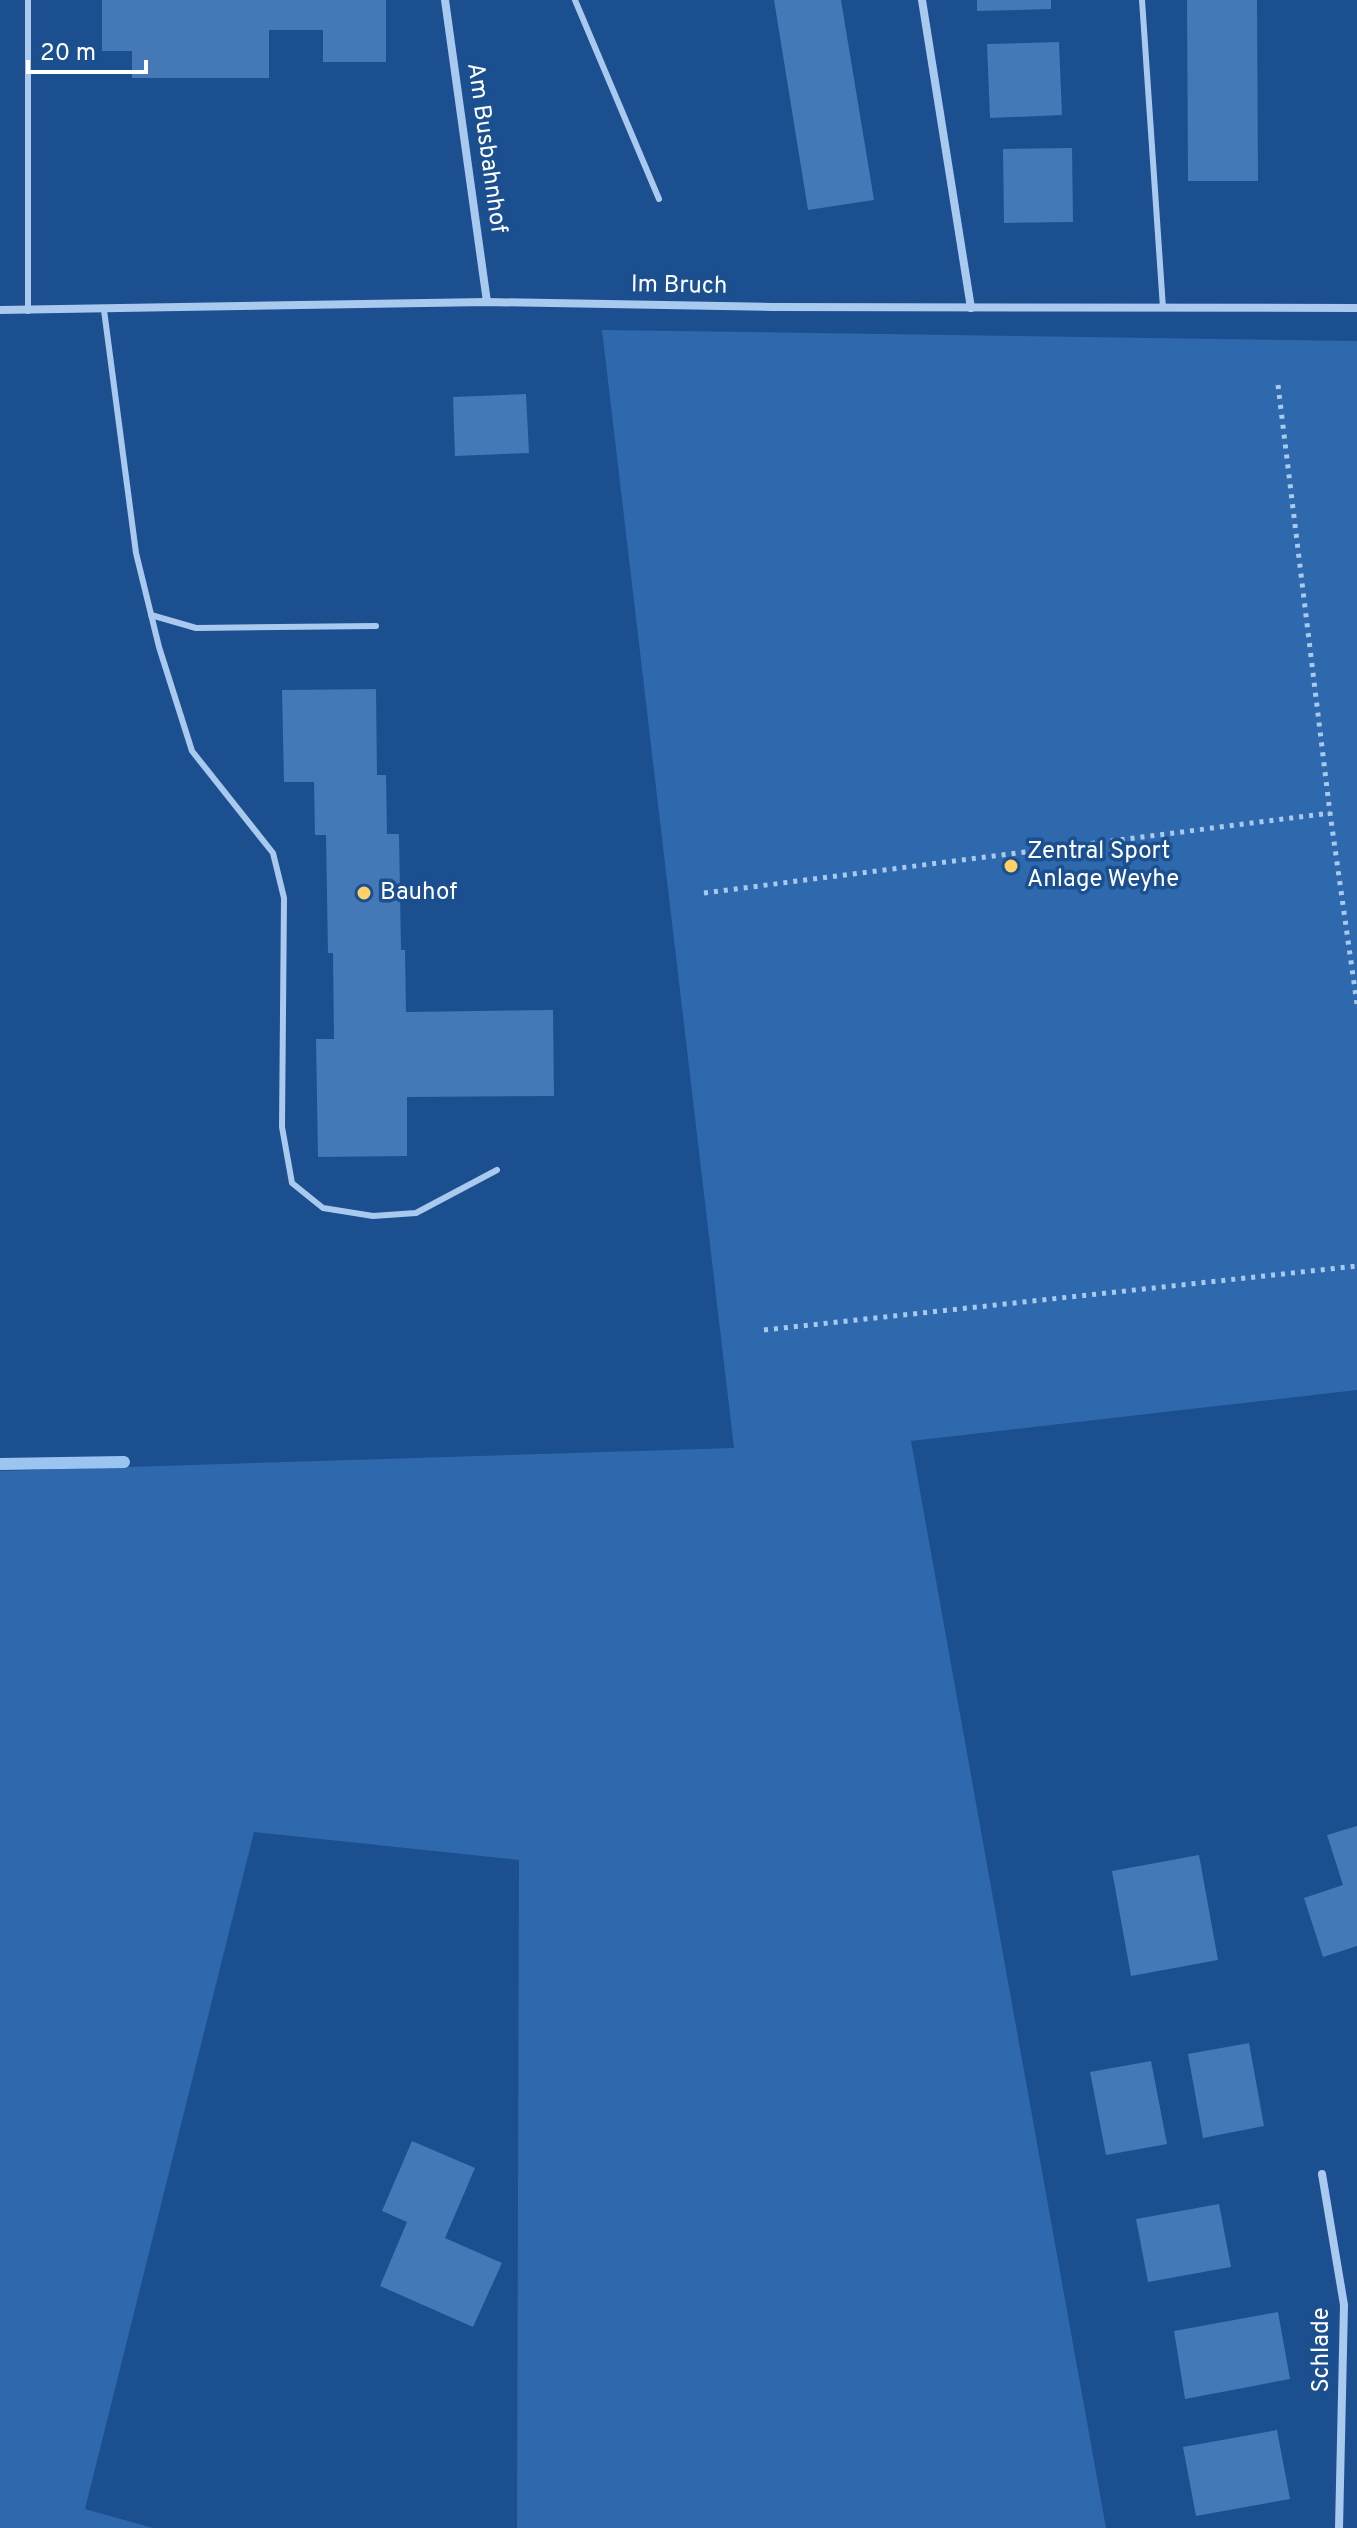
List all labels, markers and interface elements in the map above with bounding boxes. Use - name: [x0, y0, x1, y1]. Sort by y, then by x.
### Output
- scale bar: [28, 24, 146, 74]
- text: 20 m: [40, 39, 96, 69]
- street label: Am Busbahnhof: [459, 61, 513, 235]
- street label: Im Bruch: [630, 270, 728, 302]
- place label: Zentral Sport Anlage Weyhe: [1027, 837, 1179, 895]
- marker: Zentral Sport Anlage Weyhe: [1002, 857, 1020, 875]
- place label: Bauhof: [380, 878, 457, 908]
- marker: Bauhof: [355, 884, 373, 902]
- street label: Schlade: [1307, 2307, 1337, 2393]

